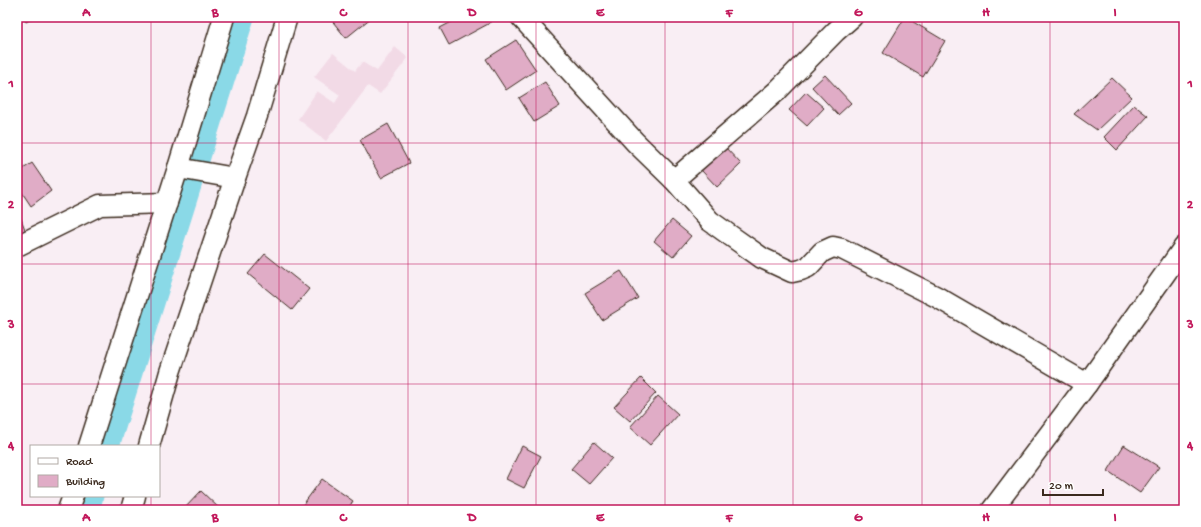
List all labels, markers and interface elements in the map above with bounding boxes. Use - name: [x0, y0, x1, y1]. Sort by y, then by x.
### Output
- text: A: [81, 6, 91, 21]
- text: B: [211, 6, 220, 21]
- text: C: [338, 6, 348, 21]
- text: D: [467, 6, 477, 21]
- text: E: [596, 6, 605, 21]
- text: F: [725, 6, 734, 21]
- text: G: [854, 6, 863, 21]
- text: H: [982, 6, 990, 21]
- text: I: [1113, 6, 1117, 21]
- text: 1: [7, 77, 14, 92]
- text: 1: [1186, 77, 1193, 92]
- text: 2: [8, 198, 15, 213]
- text: 2: [1187, 198, 1194, 213]
- text: 3: [7, 318, 15, 333]
- text: 3: [1186, 318, 1194, 333]
- text: 4: [7, 439, 15, 454]
- text: 4: [1186, 439, 1194, 454]
- legend: [30, 445, 160, 497]
- text: Road: [66, 456, 93, 470]
- scale bar: [1043, 471, 1103, 497]
- text: Building: [65, 476, 105, 490]
- text: 20 m: [1049, 480, 1074, 494]
- text: A: [81, 511, 91, 526]
- text: B: [211, 511, 220, 526]
- text: C: [338, 511, 348, 526]
- text: D: [467, 511, 477, 526]
- text: E: [596, 511, 605, 526]
- text: F: [725, 511, 734, 526]
- text: G: [854, 511, 863, 526]
- text: H: [982, 511, 990, 526]
- text: I: [1113, 511, 1117, 526]

